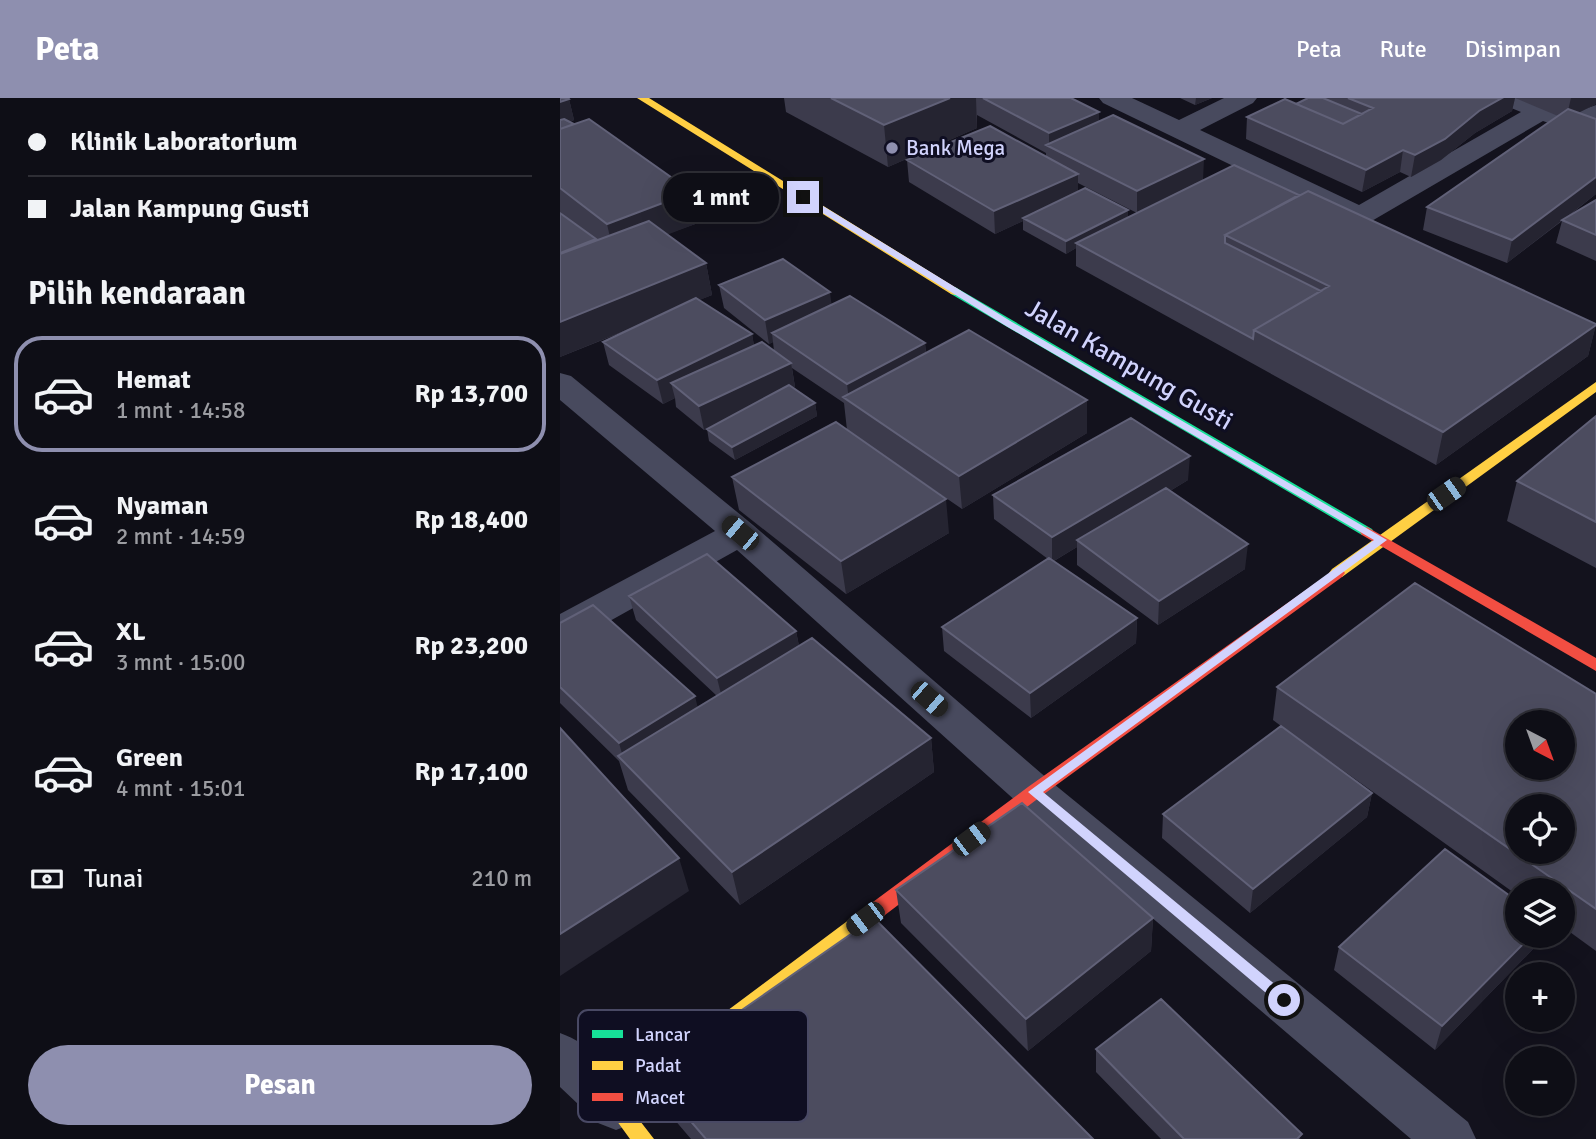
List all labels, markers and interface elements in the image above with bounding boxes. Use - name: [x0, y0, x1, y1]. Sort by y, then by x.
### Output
- text: Peta: [35, 29, 99, 70]
- text: Peta: [1296, 34, 1342, 64]
- text: Rute: [1380, 34, 1427, 64]
- text: Disimpan: [1465, 34, 1561, 64]
- text: Klinik Laboratorium: [70, 126, 298, 158]
- place label: Bank Mega: [906, 135, 1005, 161]
- marker: Bank Mega: [884, 140, 900, 156]
- callout: 1 mnt: [663, 172, 778, 222]
- route end: [787, 181, 819, 213]
- text: 1 mnt: [692, 183, 750, 212]
- text: Jalan Kampung Gusti: [70, 193, 310, 225]
- text: Pilih kendaraan: [28, 274, 246, 313]
- street label: Jalan Kampung Gusti: [1019, 292, 1239, 438]
- icon: car: [32, 363, 95, 426]
- text: Hemat: [116, 364, 191, 396]
- text: Rp 13,700: [414, 378, 528, 410]
- text: 1 mnt · 14:58: [116, 396, 245, 425]
- car: [1423, 473, 1470, 515]
- icon: car: [32, 489, 95, 552]
- text: Nyaman: [116, 490, 209, 522]
- text: Rp 18,400: [414, 504, 528, 536]
- car: [718, 511, 763, 555]
- text: 2 mnt · 14:59: [116, 522, 245, 551]
- icon: car: [32, 615, 95, 678]
- text: XL: [116, 616, 146, 648]
- text: Rp 23,200: [414, 630, 528, 662]
- text: 3 mnt · 15:00: [116, 648, 245, 677]
- car: [907, 677, 952, 721]
- north arrow: [1505, 710, 1575, 780]
- map controls: [1505, 710, 1575, 1116]
- icon: car: [32, 741, 95, 804]
- text: Green: [116, 742, 183, 774]
- text: Rp 17,100: [414, 756, 528, 788]
- text: 4 mnt · 15:01: [116, 774, 245, 803]
- button: locate: [1505, 794, 1575, 864]
- car: [948, 818, 995, 860]
- icon: cash: [28, 860, 66, 898]
- text: Tunai: [84, 863, 143, 895]
- text: 210 m: [471, 864, 532, 893]
- button: layers: [1505, 878, 1575, 948]
- car: [842, 898, 889, 940]
- button: +: [1505, 962, 1575, 1032]
- route start: [1268, 984, 1300, 1016]
- legend: [578, 1010, 808, 1122]
- text: Lancar: [635, 1023, 690, 1047]
- button: Pesan: [28, 1045, 532, 1125]
- button: −: [1505, 1046, 1575, 1116]
- text: Padat: [635, 1054, 681, 1078]
- text: Macet: [635, 1086, 685, 1110]

